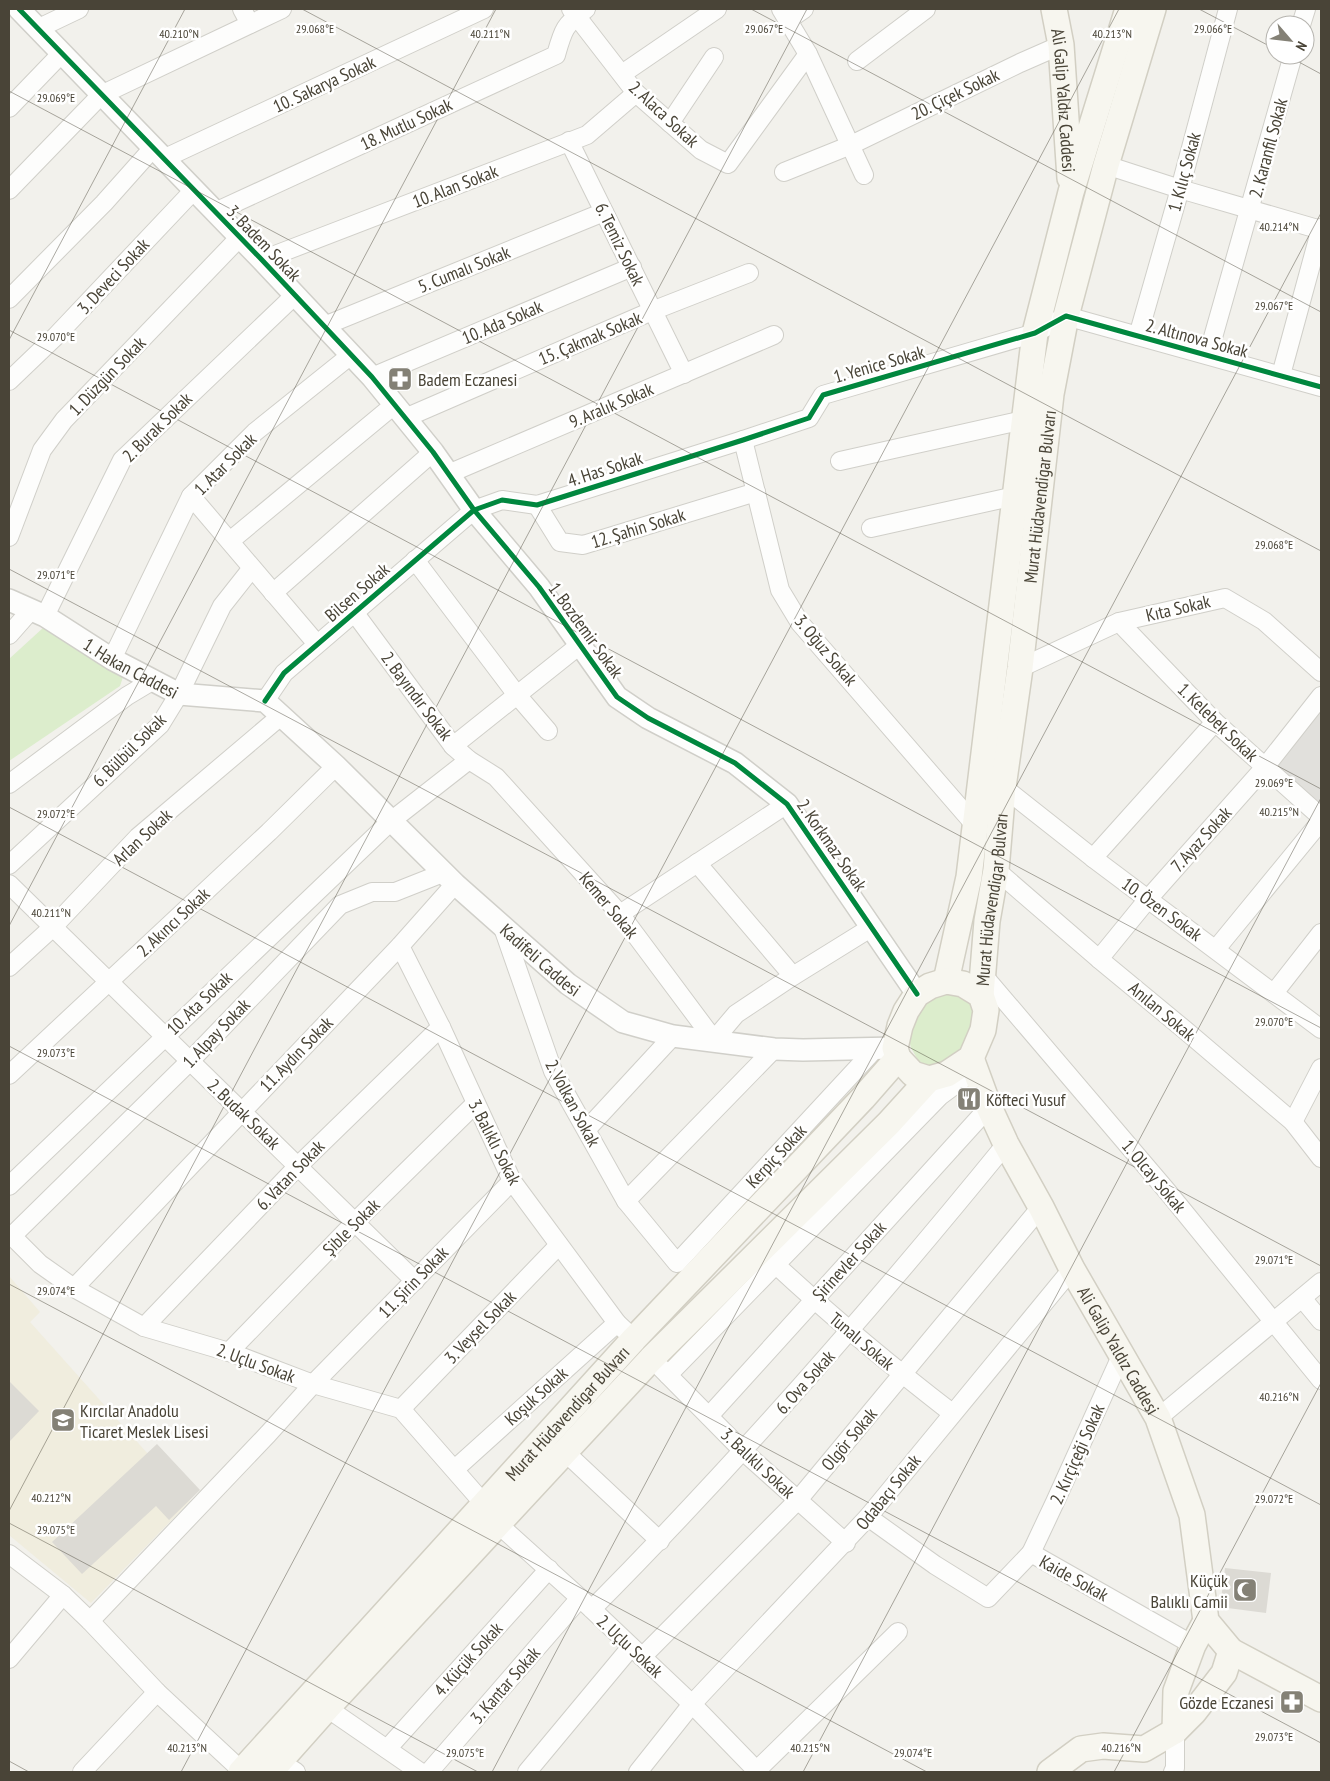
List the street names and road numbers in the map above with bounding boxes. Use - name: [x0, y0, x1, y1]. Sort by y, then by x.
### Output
- street label: Ali Galip Yaldız Caddesi: [1047, 26, 1081, 173]
- street label: 10. Sakarya Sokak: [269, 50, 379, 118]
- street label: 20. Çiçek Sokak: [907, 63, 1003, 125]
- street label: 2. Alaca Sokak: [624, 76, 704, 152]
- street label: 18. Mutlu Sokak: [356, 93, 456, 155]
- street label: 2. Karanfil Sokak: [1244, 96, 1292, 200]
- street label: 1. Kılıç Sokak: [1162, 130, 1206, 214]
- street label: 10. Alan Sokak: [409, 159, 501, 213]
- street label: 6. Temiz Sokak: [590, 199, 650, 289]
- street label: 3. Badem Sokak: [222, 200, 306, 286]
- street label: 3. Deveci Sokak: [72, 233, 154, 319]
- street label: 5. Cumalı Sokak: [415, 240, 513, 298]
- street label: 10. Ada Sokak: [458, 295, 546, 349]
- street label: 15. Çakmak Sokak: [535, 306, 645, 370]
- street label: 2. Altınova Sokak: [1143, 313, 1251, 363]
- street label: 1. Düzgün Sokak: [64, 332, 151, 420]
- street label: 1. Yenice Sokak: [831, 340, 927, 388]
- street label: 9. Aralık Sokak: [565, 377, 657, 433]
- street label: 2. Burak Sokak: [117, 387, 197, 467]
- street label: Murat Hüdavendigar Bulvarı: [1018, 409, 1061, 584]
- street label: 1. Atar Sokak: [189, 428, 261, 500]
- street label: 4. Has Sokak: [565, 446, 645, 492]
- street label: 12. Şahin Sokak: [588, 503, 688, 553]
- street label: Bilsen Sokak: [320, 558, 394, 626]
- street label: 1. Bozdemir Sokak: [544, 578, 628, 682]
- street label: Kıta Sokak: [1144, 589, 1212, 627]
- street label: 3. Oğuz Sokak: [790, 610, 862, 690]
- street label: 1. Hakan Caddesi: [79, 632, 182, 703]
- street label: 2. Bayındır Sokak: [376, 647, 458, 745]
- street label: 1. Kelebek Sokak: [1173, 678, 1263, 766]
- street label: 6. Bülbül Sokak: [87, 708, 171, 792]
- street label: 2. Korkmaz Sokak: [792, 794, 872, 896]
- street label: 7. Ayaz Sokak: [1166, 801, 1236, 877]
- street label: Arlan Sokak: [107, 804, 177, 870]
- street label: Murat Hüdavendigar Bulvarı: [970, 812, 1012, 987]
- street label: Kemer Sokak: [574, 867, 644, 943]
- street label: 10. Özen Sokak: [1117, 872, 1207, 946]
- street label: 2. Akıncı Sokak: [132, 882, 214, 962]
- street label: Kadifeli Caddesi: [496, 918, 585, 1001]
- street label: 10. Ata Sokak: [161, 966, 237, 1040]
- street label: Anılan Sokak: [1124, 976, 1200, 1046]
- street label: 1. Alpay Sokak: [177, 993, 255, 1073]
- street label: 11. Aydın Sokak: [254, 1011, 338, 1097]
- street label: 2. Volkan Sokak: [540, 1055, 606, 1151]
- street label: 2. Budak Sokak: [203, 1074, 285, 1154]
- street label: 3. Balıklı Sokak: [464, 1095, 526, 1189]
- street label: Kerpiç Sokak: [741, 1119, 811, 1193]
- street label: 6. Vatan Sokak: [251, 1135, 329, 1215]
- street label: 1. Olcay Sokak: [1117, 1135, 1191, 1217]
- street label: Şible Sokak: [318, 1194, 384, 1260]
- street label: Şirinevler Sokak: [807, 1216, 891, 1306]
- street label: 11. Şirin Sokak: [373, 1241, 453, 1323]
- street label: Ali Galip Yaldız Caddesi: [1073, 1282, 1165, 1418]
- street label: 3. Veysel Sokak: [439, 1286, 521, 1368]
- street label: Tunalı Sokak: [825, 1307, 899, 1375]
- street label: 2. Uçlu Sokak: [213, 1338, 299, 1388]
- street label: Murat Hüdavendigar Bulvarı: [500, 1341, 634, 1485]
- street label: 6. Ova Sokak: [770, 1345, 840, 1419]
- street label: Koşuk Sokak: [500, 1362, 572, 1430]
- street label: 2. Kırçiçeği Sokak: [1045, 1400, 1109, 1508]
- street label: Olgör Sokak: [816, 1403, 882, 1475]
- street label: 3. Balıklı Sokak: [716, 1423, 800, 1503]
- street label: Odabaçı Sokak: [851, 1450, 925, 1534]
- street label: Kaide Sokak: [1035, 1550, 1113, 1606]
- street label: 2. Uçlu Sokak: [592, 1610, 668, 1682]
- street label: 4. Küçük Sokak: [429, 1617, 507, 1701]
- street label: 3. Kantar Sokak: [465, 1642, 545, 1728]

